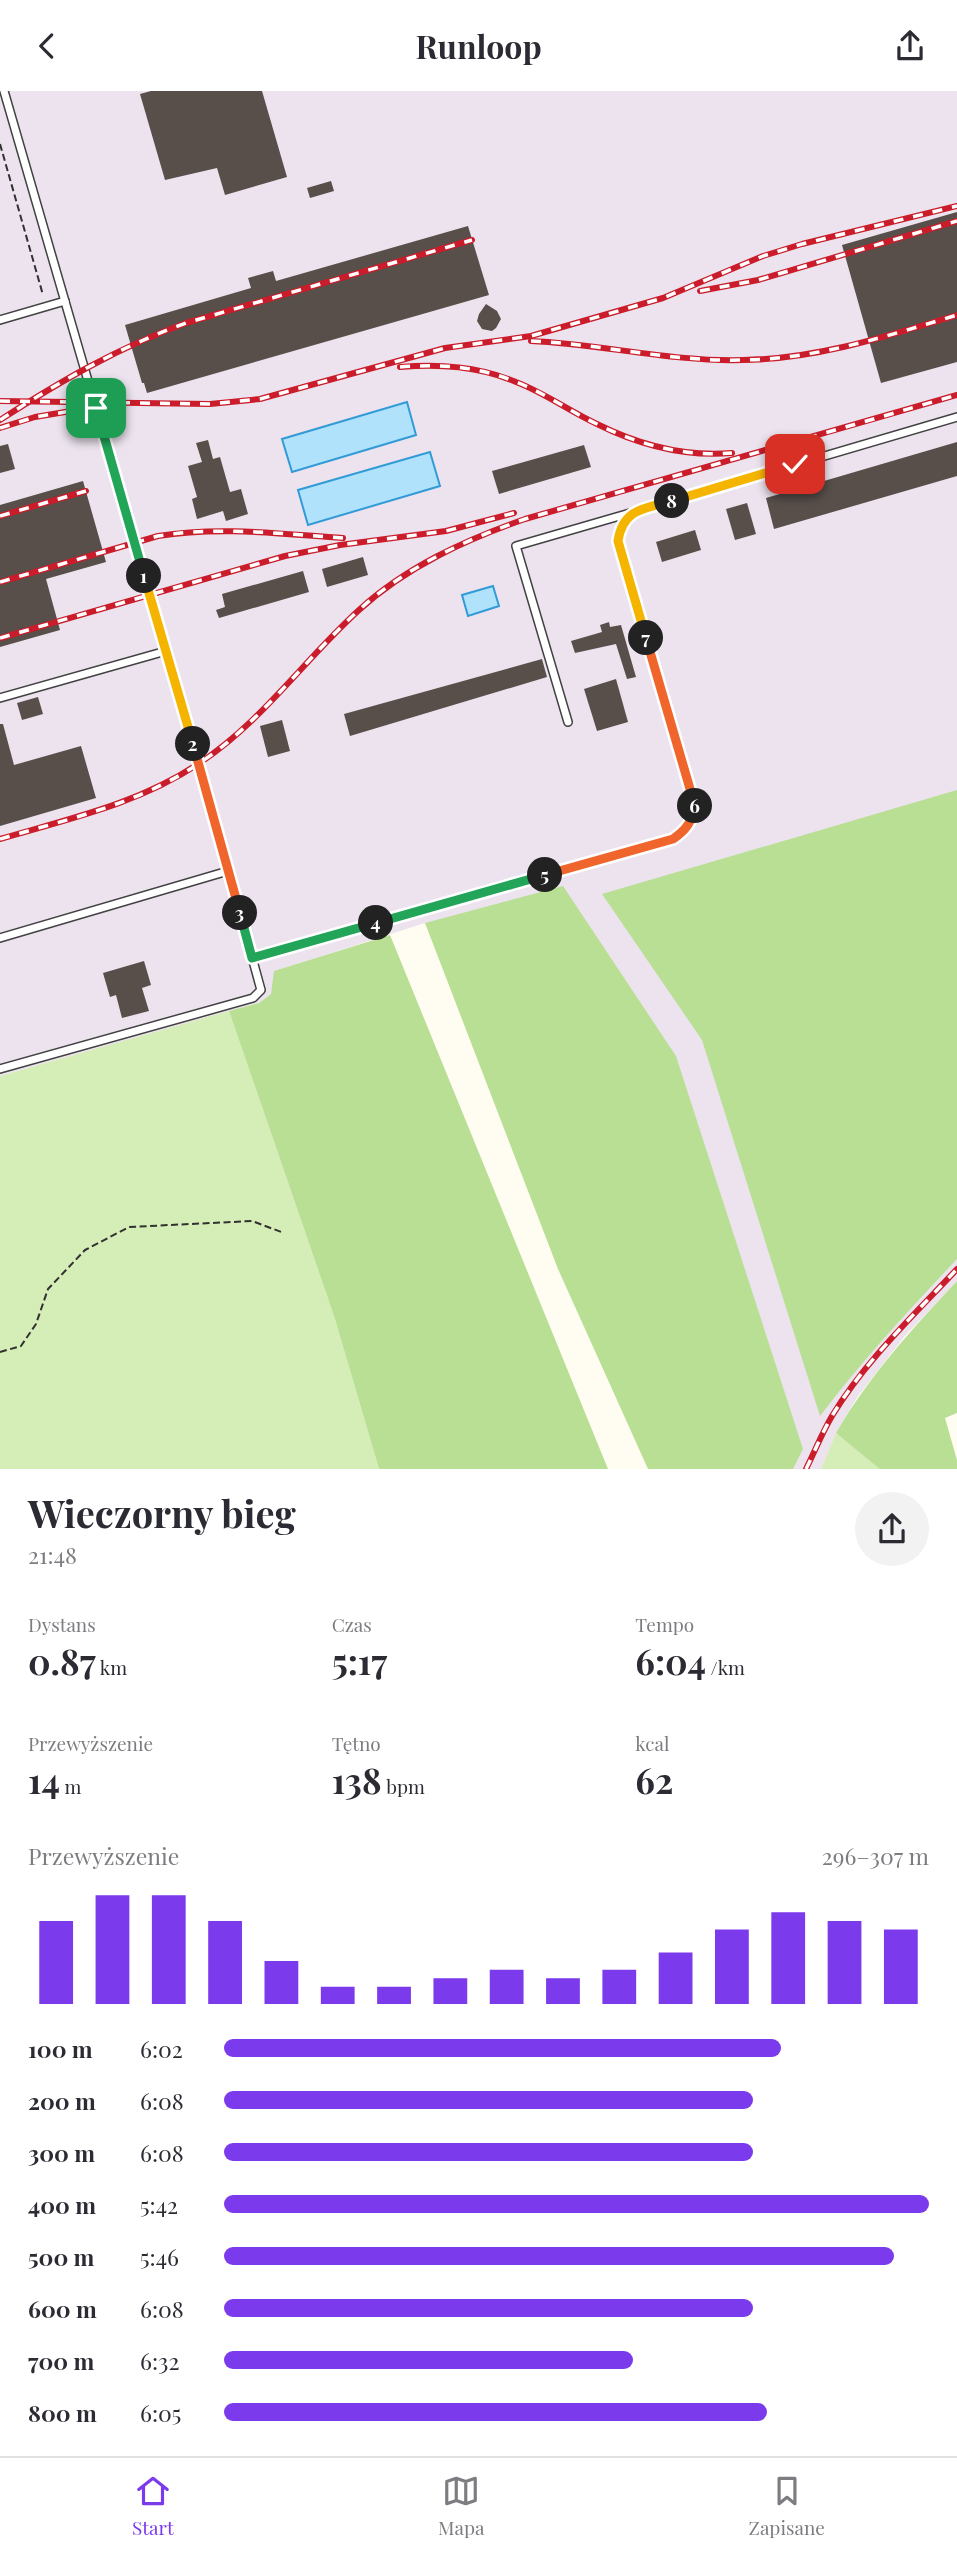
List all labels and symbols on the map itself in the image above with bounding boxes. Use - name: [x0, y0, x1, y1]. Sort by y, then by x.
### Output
- pin: [66, 378, 126, 438]
- pin: [765, 434, 825, 494]
- pin: 8: [654, 483, 690, 519]
- pin: 1: [127, 559, 162, 594]
- pin: 7: [628, 621, 664, 655]
- pin: 2: [176, 727, 210, 761]
- pin: 6: [678, 789, 712, 823]
- pin: 5: [528, 857, 562, 893]
- pin: 3: [222, 895, 258, 931]
- pin: 4: [358, 905, 394, 941]

